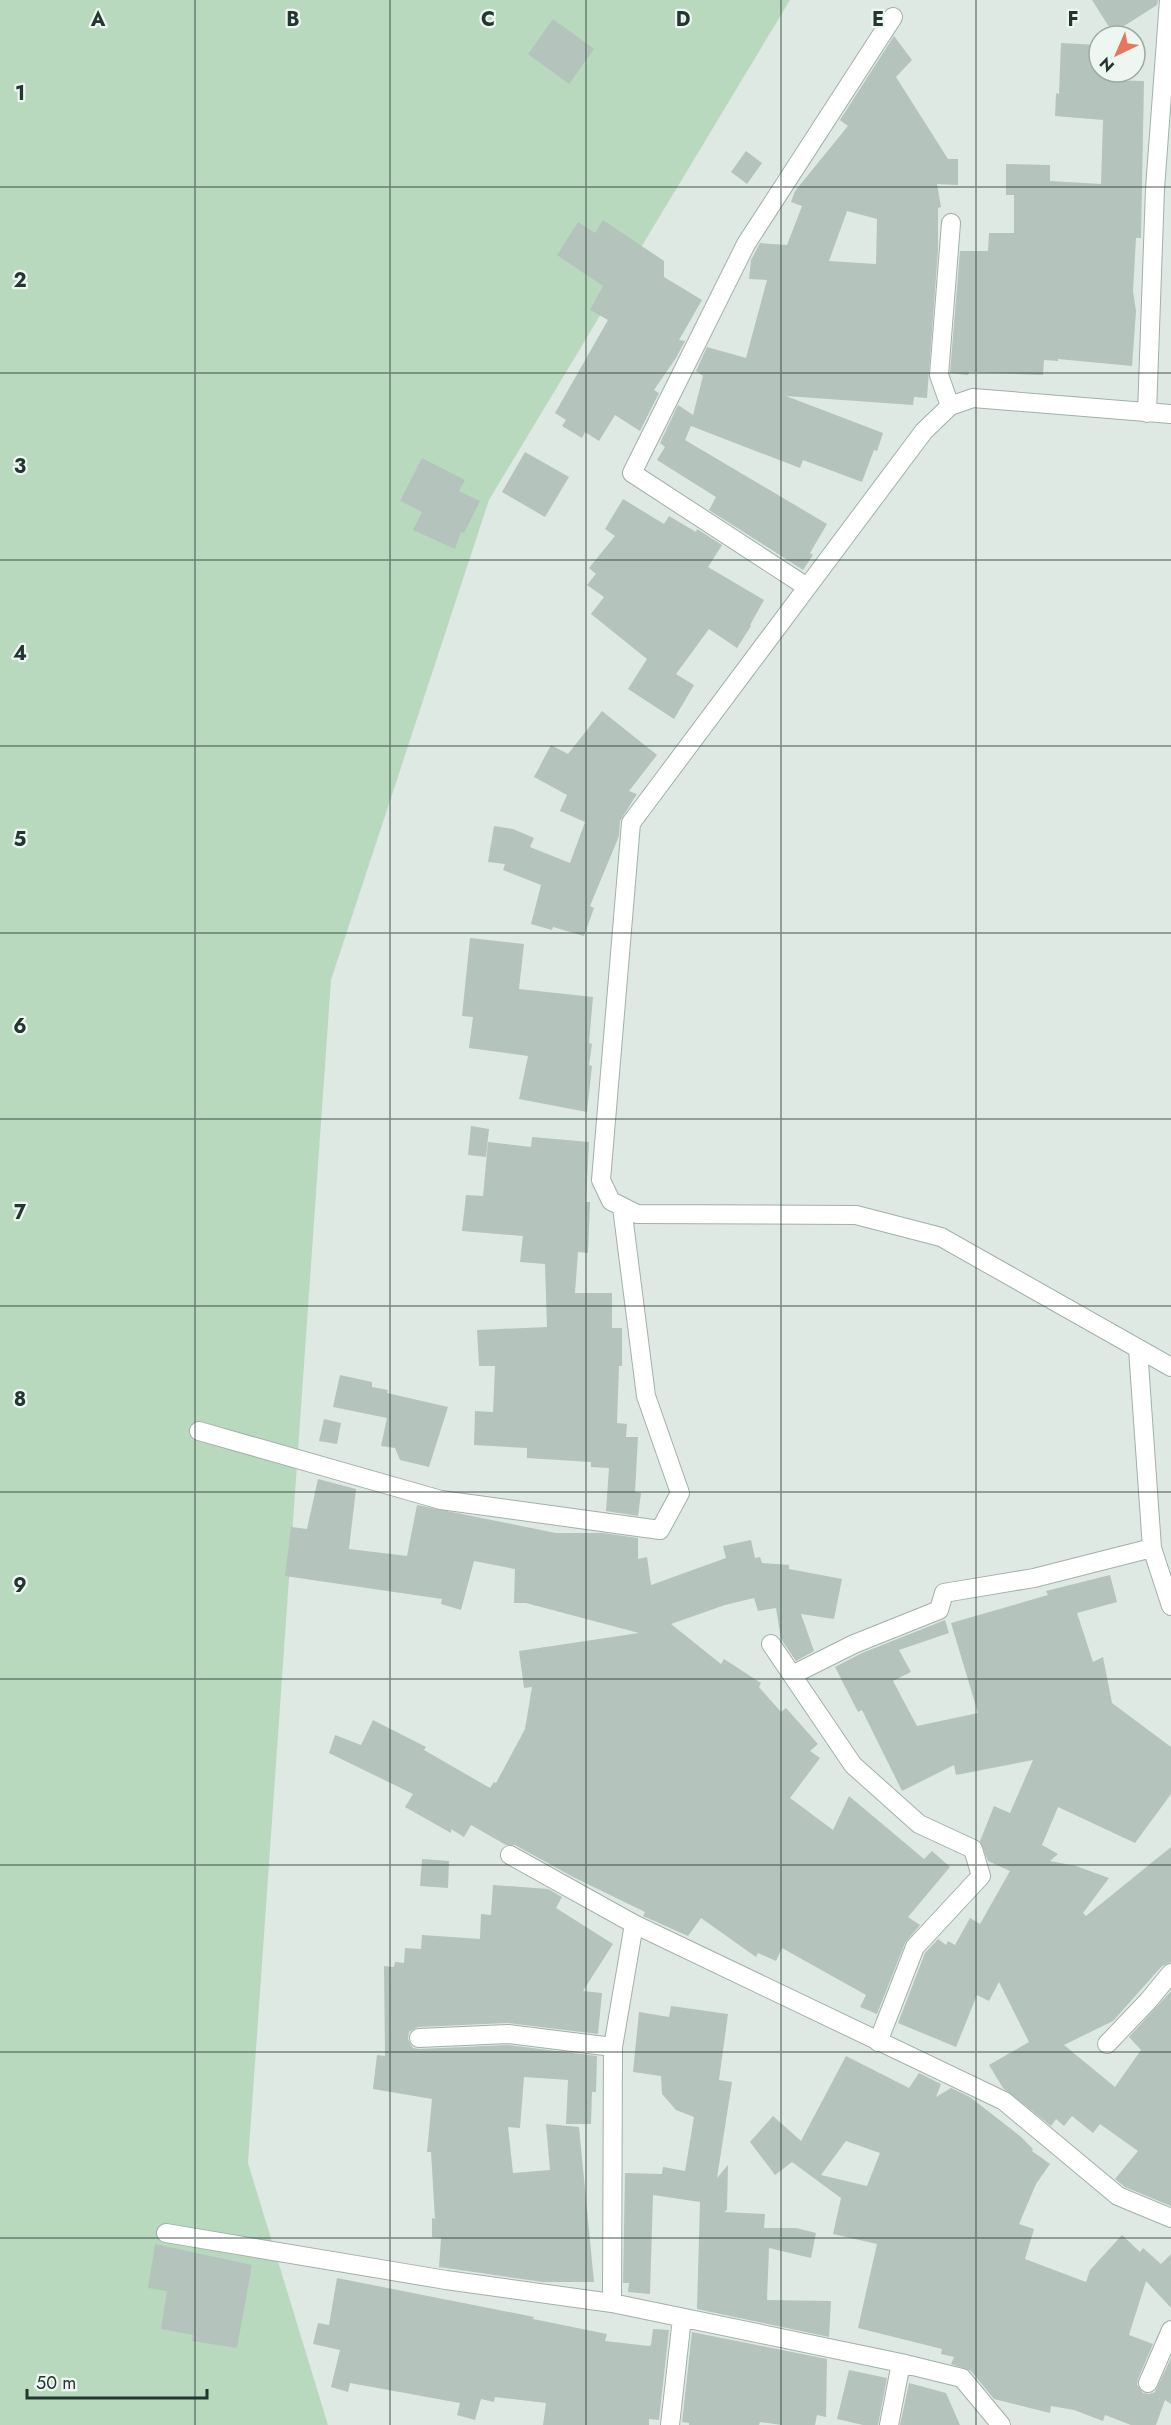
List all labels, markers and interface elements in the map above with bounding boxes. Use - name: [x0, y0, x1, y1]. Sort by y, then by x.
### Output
- text: A: [90, 5, 106, 34]
- text: B: [286, 5, 300, 34]
- text: C: [481, 5, 495, 34]
- text: D: [676, 5, 690, 34]
- text: E: [872, 5, 884, 34]
- text: F: [1067, 5, 1079, 34]
- north arrow: [1087, 24, 1147, 84]
- text: N: [1094, 52, 1119, 77]
- text: 1: [15, 79, 25, 108]
- text: 2: [13, 266, 27, 295]
- text: 3: [14, 452, 26, 481]
- text: 4: [13, 639, 27, 668]
- text: 5: [14, 825, 27, 854]
- text: 6: [13, 1012, 27, 1041]
- text: 7: [14, 1198, 27, 1227]
- text: 8: [14, 1385, 26, 1414]
- text: 9: [13, 1571, 27, 1600]
- scale bar: [27, 2362, 207, 2400]
- text: 50 m: [36, 2370, 76, 2396]

